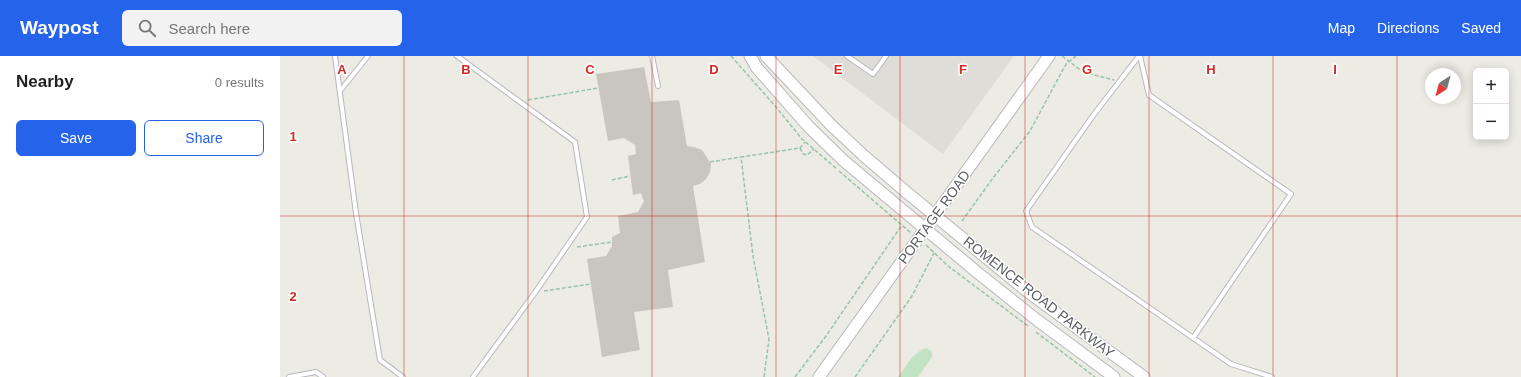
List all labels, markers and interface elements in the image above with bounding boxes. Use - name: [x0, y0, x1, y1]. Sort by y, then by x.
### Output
- search box: [122, 10, 402, 46]
- text: Waypost: [20, 17, 98, 38]
- icon: search: [136, 17, 158, 39]
- text: Search here: [168, 20, 250, 37]
- text: Map: [1328, 20, 1355, 36]
- text: Directions: [1377, 20, 1439, 36]
- text: Saved: [1461, 20, 1501, 36]
- text: A: [337, 62, 347, 77]
- text: B: [461, 62, 471, 77]
- text: C: [585, 62, 595, 77]
- text: D: [709, 62, 719, 77]
- text: E: [834, 62, 843, 77]
- text: F: [959, 62, 967, 77]
- text: G: [1082, 62, 1092, 77]
- text: H: [1206, 62, 1216, 77]
- text: I: [1333, 62, 1337, 77]
- north arrow: [1425, 68, 1461, 104]
- map controls: [1473, 68, 1509, 140]
- button: +: [1473, 68, 1509, 104]
- text: Nearby: [16, 72, 74, 91]
- text: 0 results: [215, 75, 264, 90]
- button: −: [1473, 104, 1509, 140]
- button: Save: [16, 120, 136, 156]
- button: Share: [144, 120, 264, 156]
- text: 1: [289, 129, 297, 144]
- street label: PORTAGE ROAD: [895, 167, 973, 267]
- street label: ROMENCE ROAD PARKWAY: [960, 233, 1118, 361]
- text: 2: [289, 289, 297, 304]

